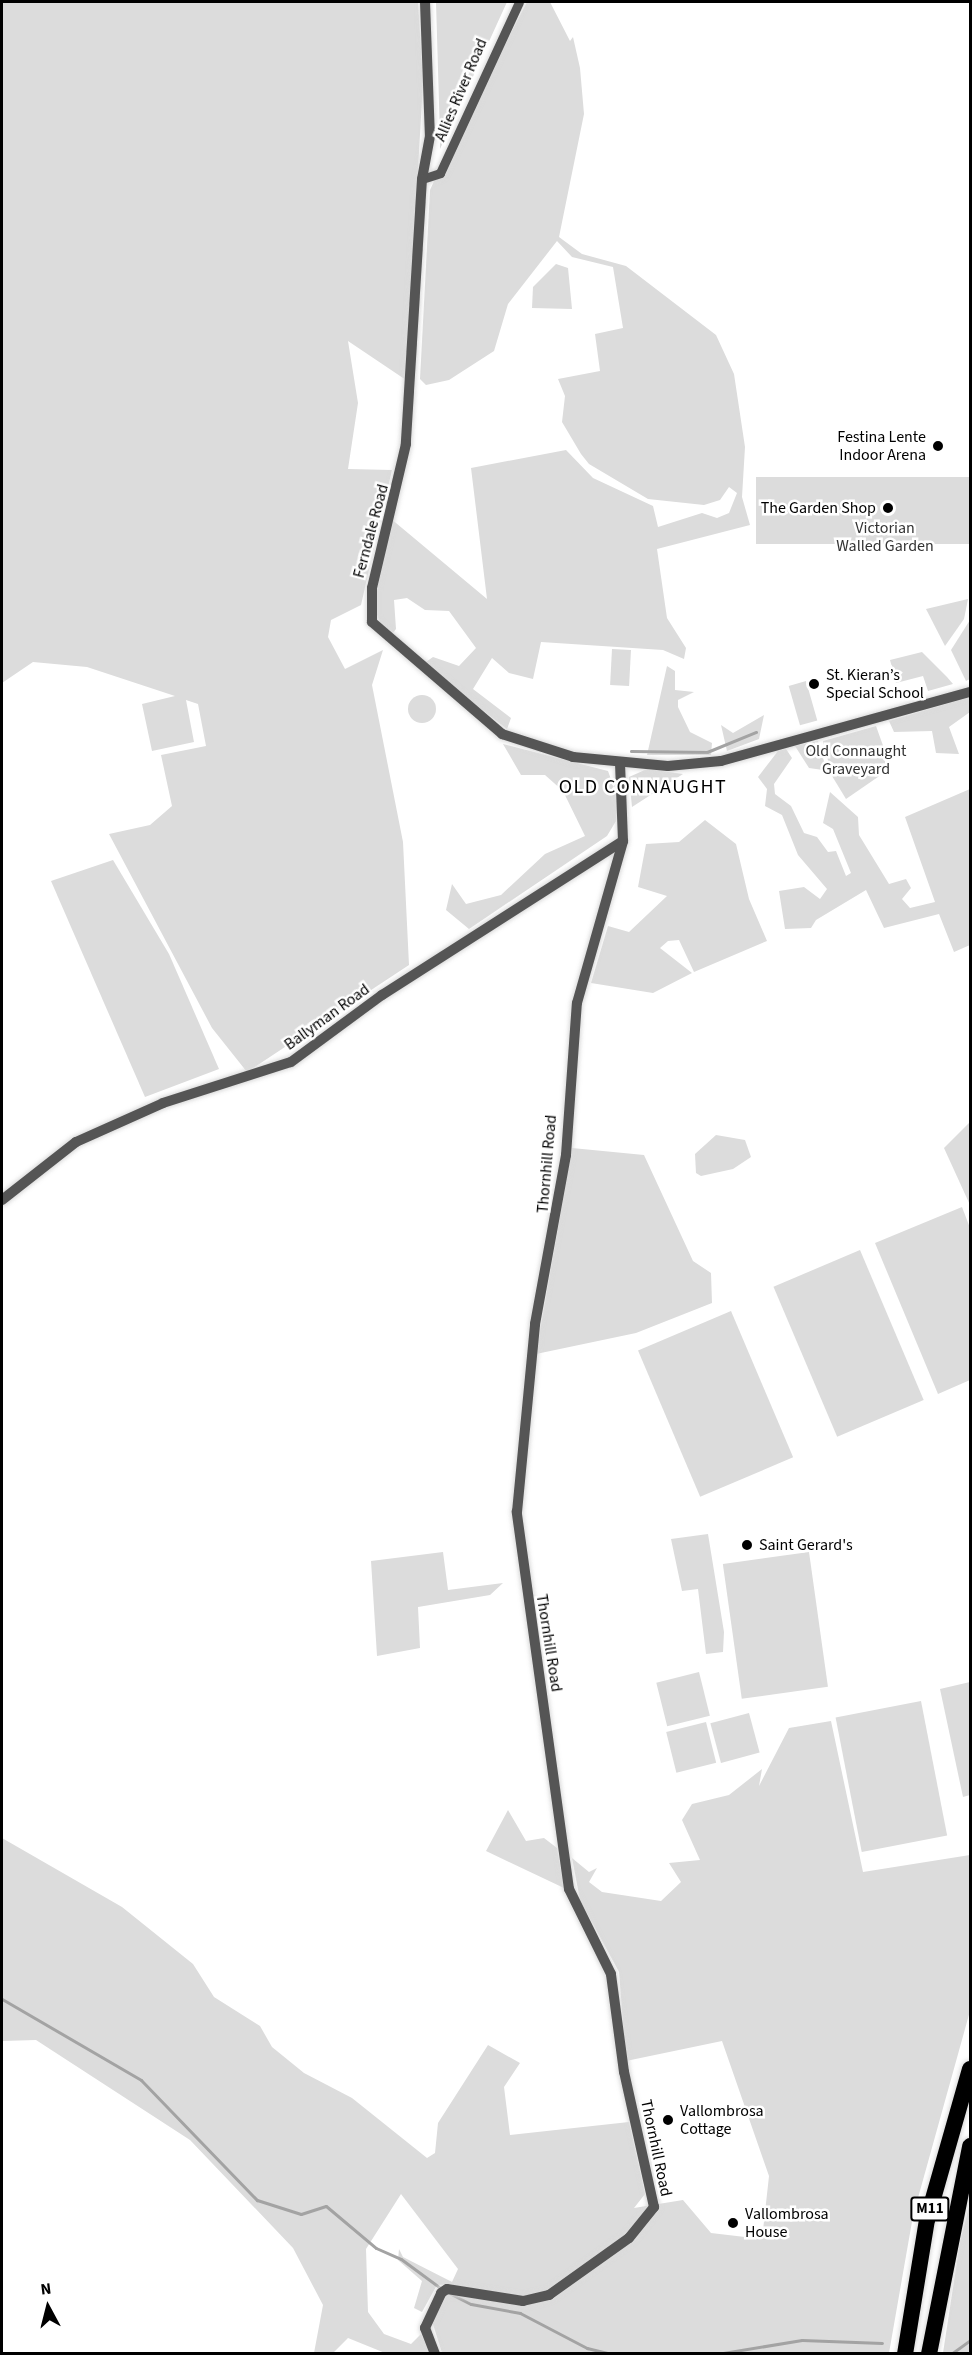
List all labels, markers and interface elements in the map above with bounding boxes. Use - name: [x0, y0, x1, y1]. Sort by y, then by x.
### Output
- street label: Allies River Road: [431, 36, 491, 144]
- place label: Festina Lente Indoor Arena: [837, 427, 926, 465]
- marker: Festina Lente Indoor Arena: [931, 439, 945, 453]
- street label: Ferndale Road: [349, 482, 393, 580]
- place label: The Garden Shop: [761, 498, 876, 518]
- marker: The Garden Shop: [881, 501, 895, 515]
- park label: Victorian Walled Garden: [836, 518, 934, 556]
- place label: St. Kieran’s Special School: [826, 665, 924, 703]
- marker: St. Kieran’s Special School: [807, 677, 821, 691]
- park label: Old Connaught Graveyard: [805, 741, 907, 779]
- district label: OLD CONNAUGHT: [559, 775, 727, 799]
- street label: Ballyman Road: [281, 980, 373, 1054]
- street label: Thornhill Road: [533, 1114, 561, 1214]
- place label: Saint Gerard's: [759, 1535, 853, 1555]
- marker: Saint Gerard's: [740, 1538, 754, 1552]
- street label: Thornhill Road: [532, 1593, 566, 1693]
- street label: Thornhill Road: [636, 2098, 676, 2198]
- place label: Vallombrosa Cottage: [680, 2101, 764, 2139]
- marker: Vallombrosa Cottage: [661, 2113, 675, 2127]
- road number: M11: [909, 2197, 951, 2221]
- place label: Vallombrosa House: [745, 2204, 829, 2242]
- marker: Vallombrosa House: [726, 2216, 740, 2230]
- north arrow: [18, 2277, 78, 2337]
- text: N: [39, 2278, 52, 2301]

